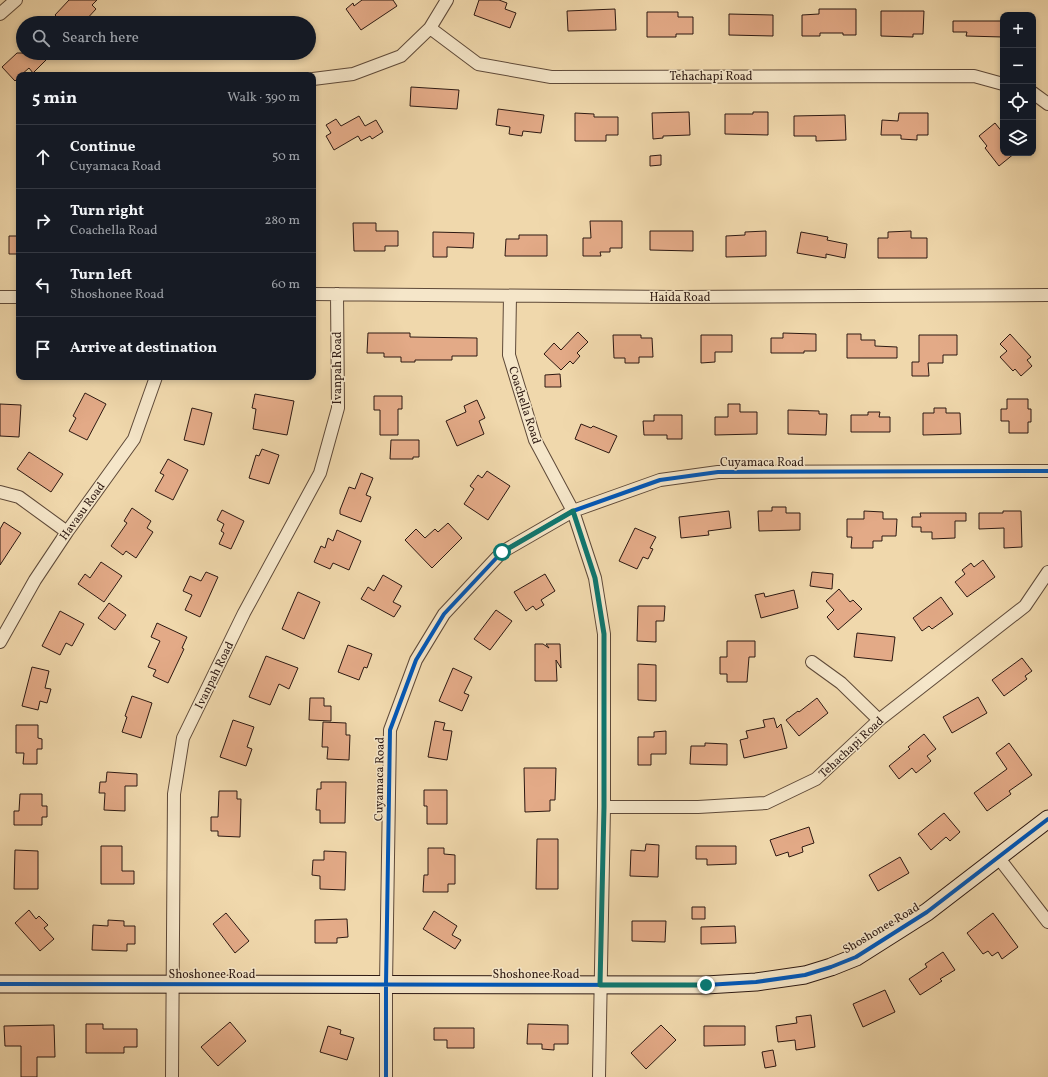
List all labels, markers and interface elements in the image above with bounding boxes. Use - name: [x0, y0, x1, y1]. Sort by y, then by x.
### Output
- map controls: [1000, 12, 1036, 156]
- button: +: [1000, 12, 1036, 48]
- search box: [16, 16, 316, 60]
- icon: search: [30, 27, 52, 49]
- text: Search here: [62, 28, 139, 49]
- button: −: [1000, 48, 1036, 84]
- street label: Tehachapi Road: [669, 69, 753, 85]
- button: locate: [1000, 84, 1036, 120]
- text: 5 min: [32, 87, 77, 110]
- text: Walk · 390 m: [227, 89, 300, 107]
- button: layers: [1000, 120, 1036, 156]
- text: Continue: [70, 137, 135, 158]
- icon: ahead: [32, 146, 54, 168]
- text: 50 m: [272, 148, 300, 166]
- text: Cuyamaca Road: [70, 158, 161, 176]
- text: Turn right: [70, 201, 144, 222]
- icon: right: [32, 210, 54, 232]
- text: 280 m: [264, 212, 300, 230]
- text: Coachella Road: [70, 222, 157, 240]
- text: Turn left: [70, 265, 132, 286]
- icon: left: [32, 274, 54, 296]
- text: 60 m: [272, 276, 300, 294]
- text: Shoshonee Road: [70, 286, 164, 304]
- street label: Haida Road: [650, 290, 711, 306]
- street label: Ivanpah Road: [330, 331, 346, 405]
- icon: arrive: [32, 338, 54, 360]
- text: Arrive at destination: [70, 338, 217, 359]
- street label: Coachella Road: [504, 364, 544, 446]
- street label: Cuyamaca Road: [720, 455, 804, 471]
- street label: Havasu Road: [56, 479, 110, 544]
- route start: [493, 543, 511, 561]
- street label: Ivanpah Road: [192, 639, 238, 712]
- street label: Tehachapi Road: [816, 713, 888, 782]
- street label: Cuyamaca Road: [371, 737, 389, 821]
- street label: Shoshonee Road: [840, 900, 923, 958]
- street label: Shoshonee Road: [169, 967, 256, 983]
- street label: Shoshonee Road: [493, 967, 580, 983]
- route end: [697, 976, 715, 994]

